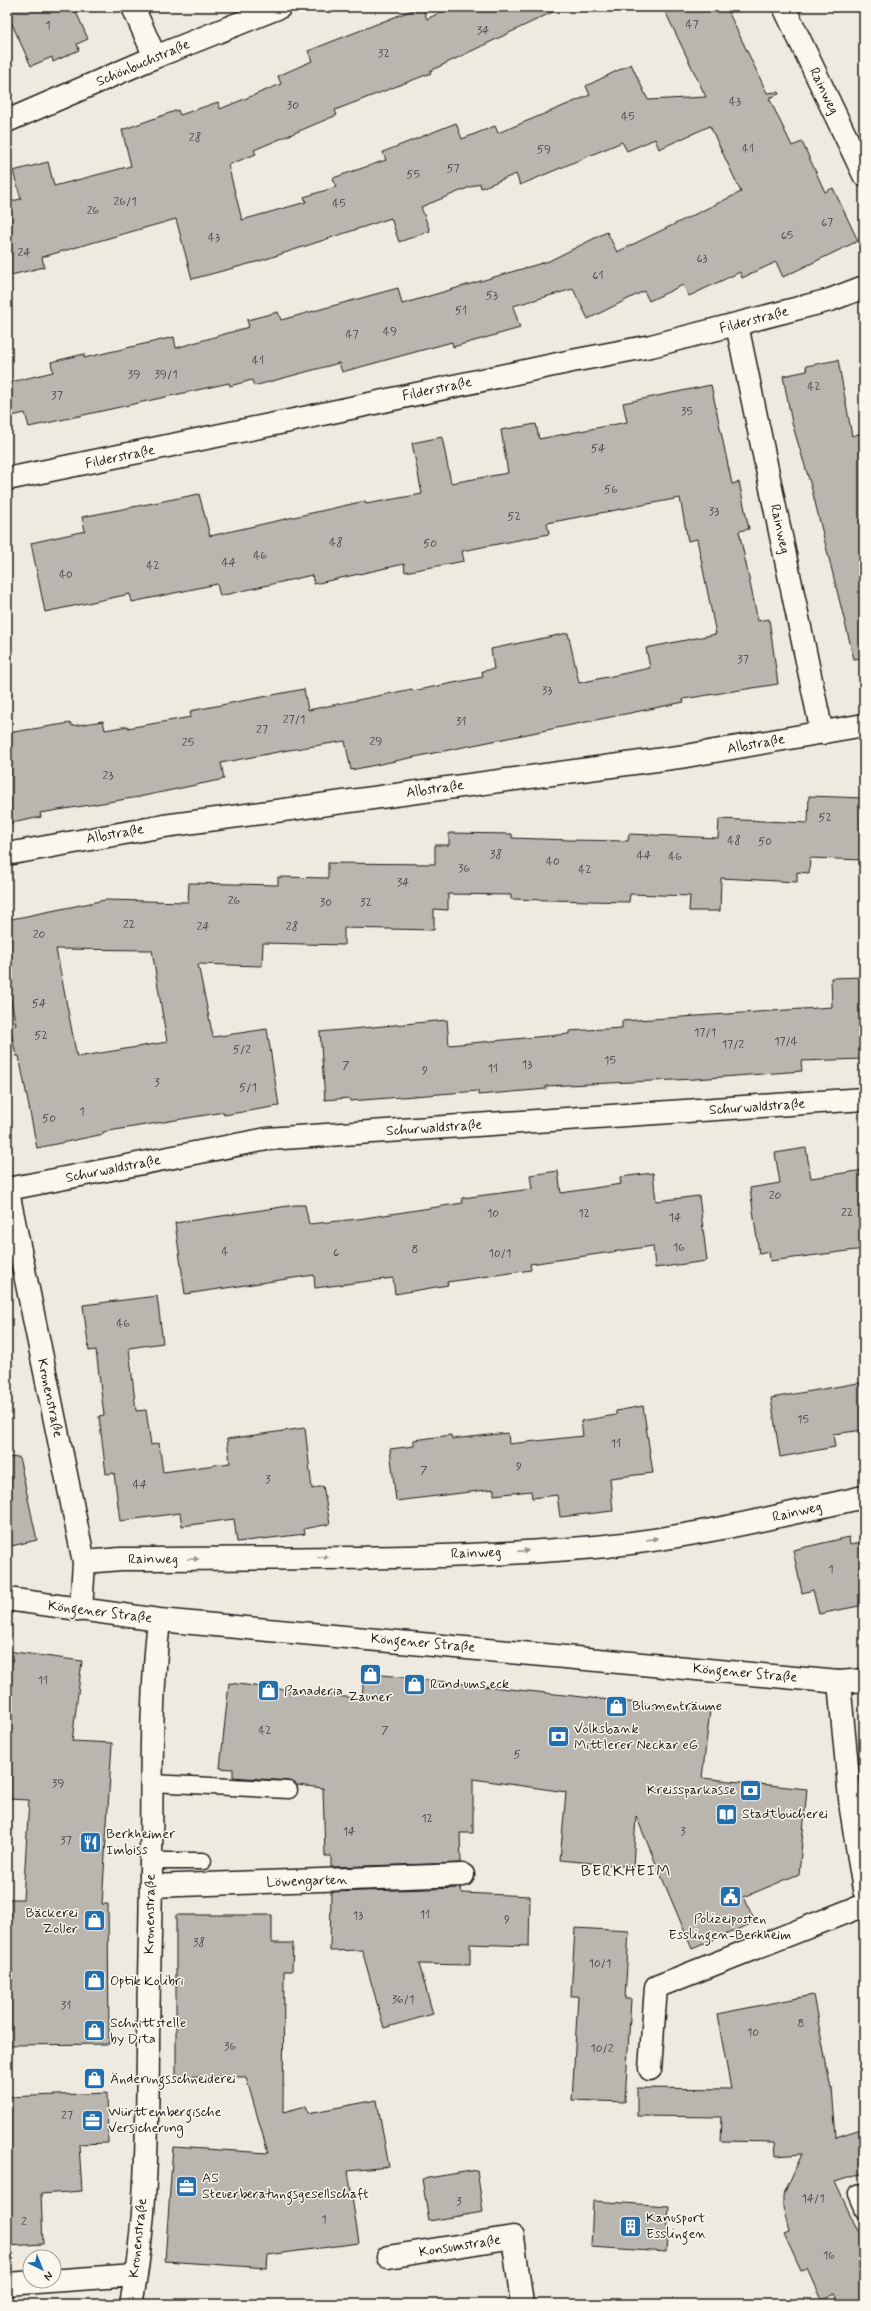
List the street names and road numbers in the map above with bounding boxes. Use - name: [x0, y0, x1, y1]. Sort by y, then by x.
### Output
- street label: Schönbuchstraße: [93, 35, 193, 91]
- street label: Rainweg: [805, 64, 843, 118]
- street label: Filderstraße: [717, 302, 791, 338]
- street label: Filderstraße: [401, 373, 474, 405]
- street label: Filderstraße: [84, 441, 157, 473]
- street label: Rainweg: [766, 503, 794, 555]
- street label: Albstraße: [726, 730, 786, 758]
- street label: Albstraße: [405, 776, 465, 802]
- street label: Albstraße: [85, 820, 145, 848]
- street label: Schurwaldstraße: [708, 1095, 806, 1119]
- street label: Schurwaldstraße: [385, 1116, 483, 1140]
- street label: Schurwaldstraße: [64, 1151, 162, 1187]
- street label: Kronenstraße: [33, 1357, 67, 1439]
- street label: Rainweg: [771, 1498, 823, 1526]
- street label: Rainweg: [451, 1543, 501, 1563]
- street label: Rainweg: [128, 1550, 178, 1568]
- street label: Köngener Straße: [47, 1597, 153, 1629]
- street label: Köngener Straße: [370, 1629, 476, 1659]
- street label: Köngener Straße: [692, 1659, 798, 1689]
- street label: Löwengarten: [266, 1871, 348, 1892]
- street label: Kronenstraße: [140, 1874, 160, 1954]
- street label: Kronenstraße: [125, 2197, 151, 2279]
- street label: Konsumstraße: [418, 2231, 502, 2261]

